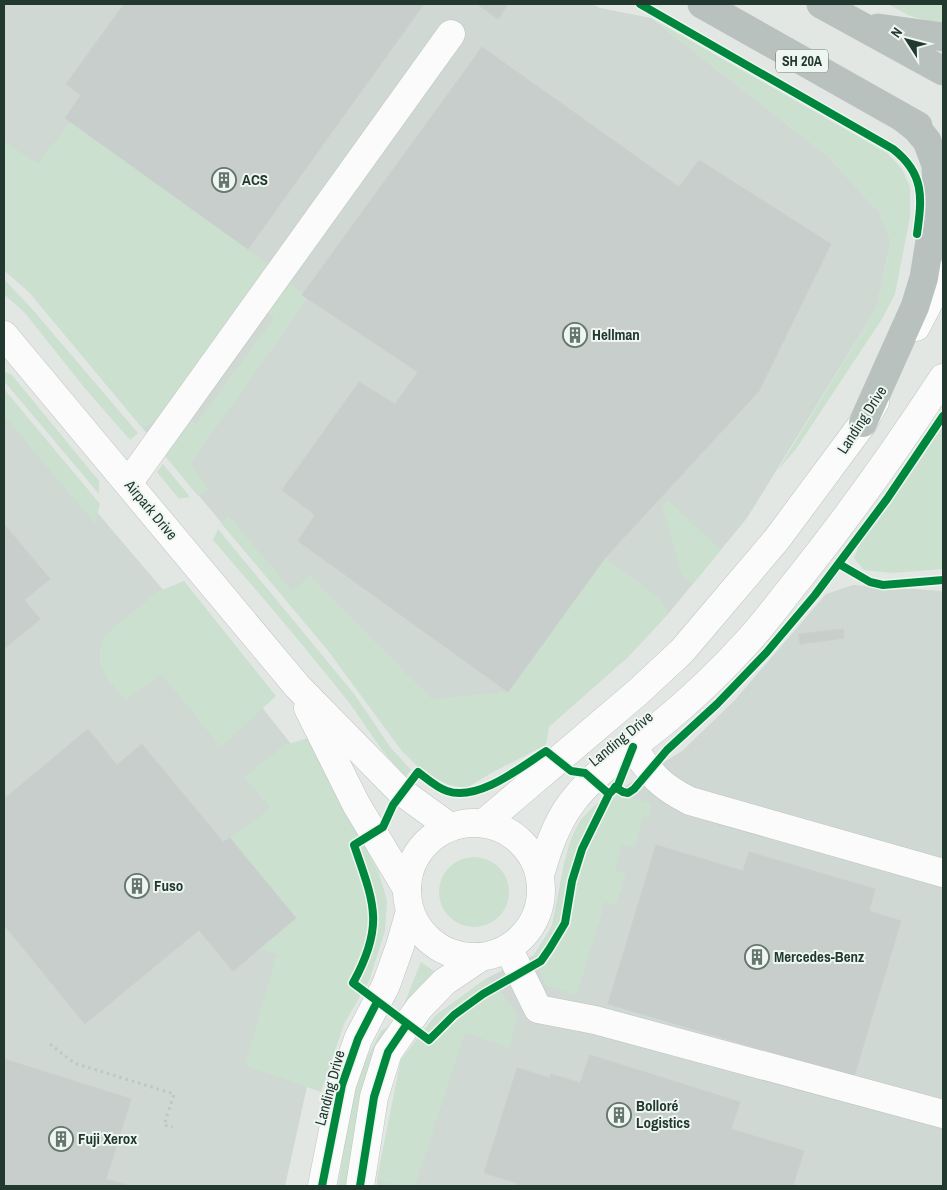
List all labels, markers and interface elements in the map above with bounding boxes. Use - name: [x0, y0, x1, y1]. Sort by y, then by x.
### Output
- north arrow: [882, 15, 932, 65]
- text: N: [887, 24, 906, 41]
- road number: SH 20A: [776, 49, 828, 72]
- building icon: ACS: [211, 167, 237, 193]
- place label: ACS: [242, 169, 268, 190]
- building icon: Hellman: [562, 322, 588, 348]
- place label: Hellman: [592, 324, 640, 345]
- street label: Landing Drive: [832, 381, 892, 458]
- street label: Airpark Drive: [119, 474, 183, 544]
- street label: Landing Drive: [584, 706, 657, 771]
- building icon: Fuso: [124, 873, 150, 899]
- place label: Fuso: [154, 875, 183, 896]
- building icon: Mercedes-Benz: [744, 944, 770, 970]
- place label: Mercedes-Benz: [774, 946, 864, 967]
- street label: Landing Drive: [309, 1048, 350, 1128]
- place label: Bolloré Logistics: [636, 1095, 690, 1133]
- building icon: Bolloré Logistics: [606, 1102, 632, 1128]
- building icon: Fuji Xerox: [48, 1126, 74, 1152]
- place label: Fuji Xerox: [78, 1128, 137, 1149]

